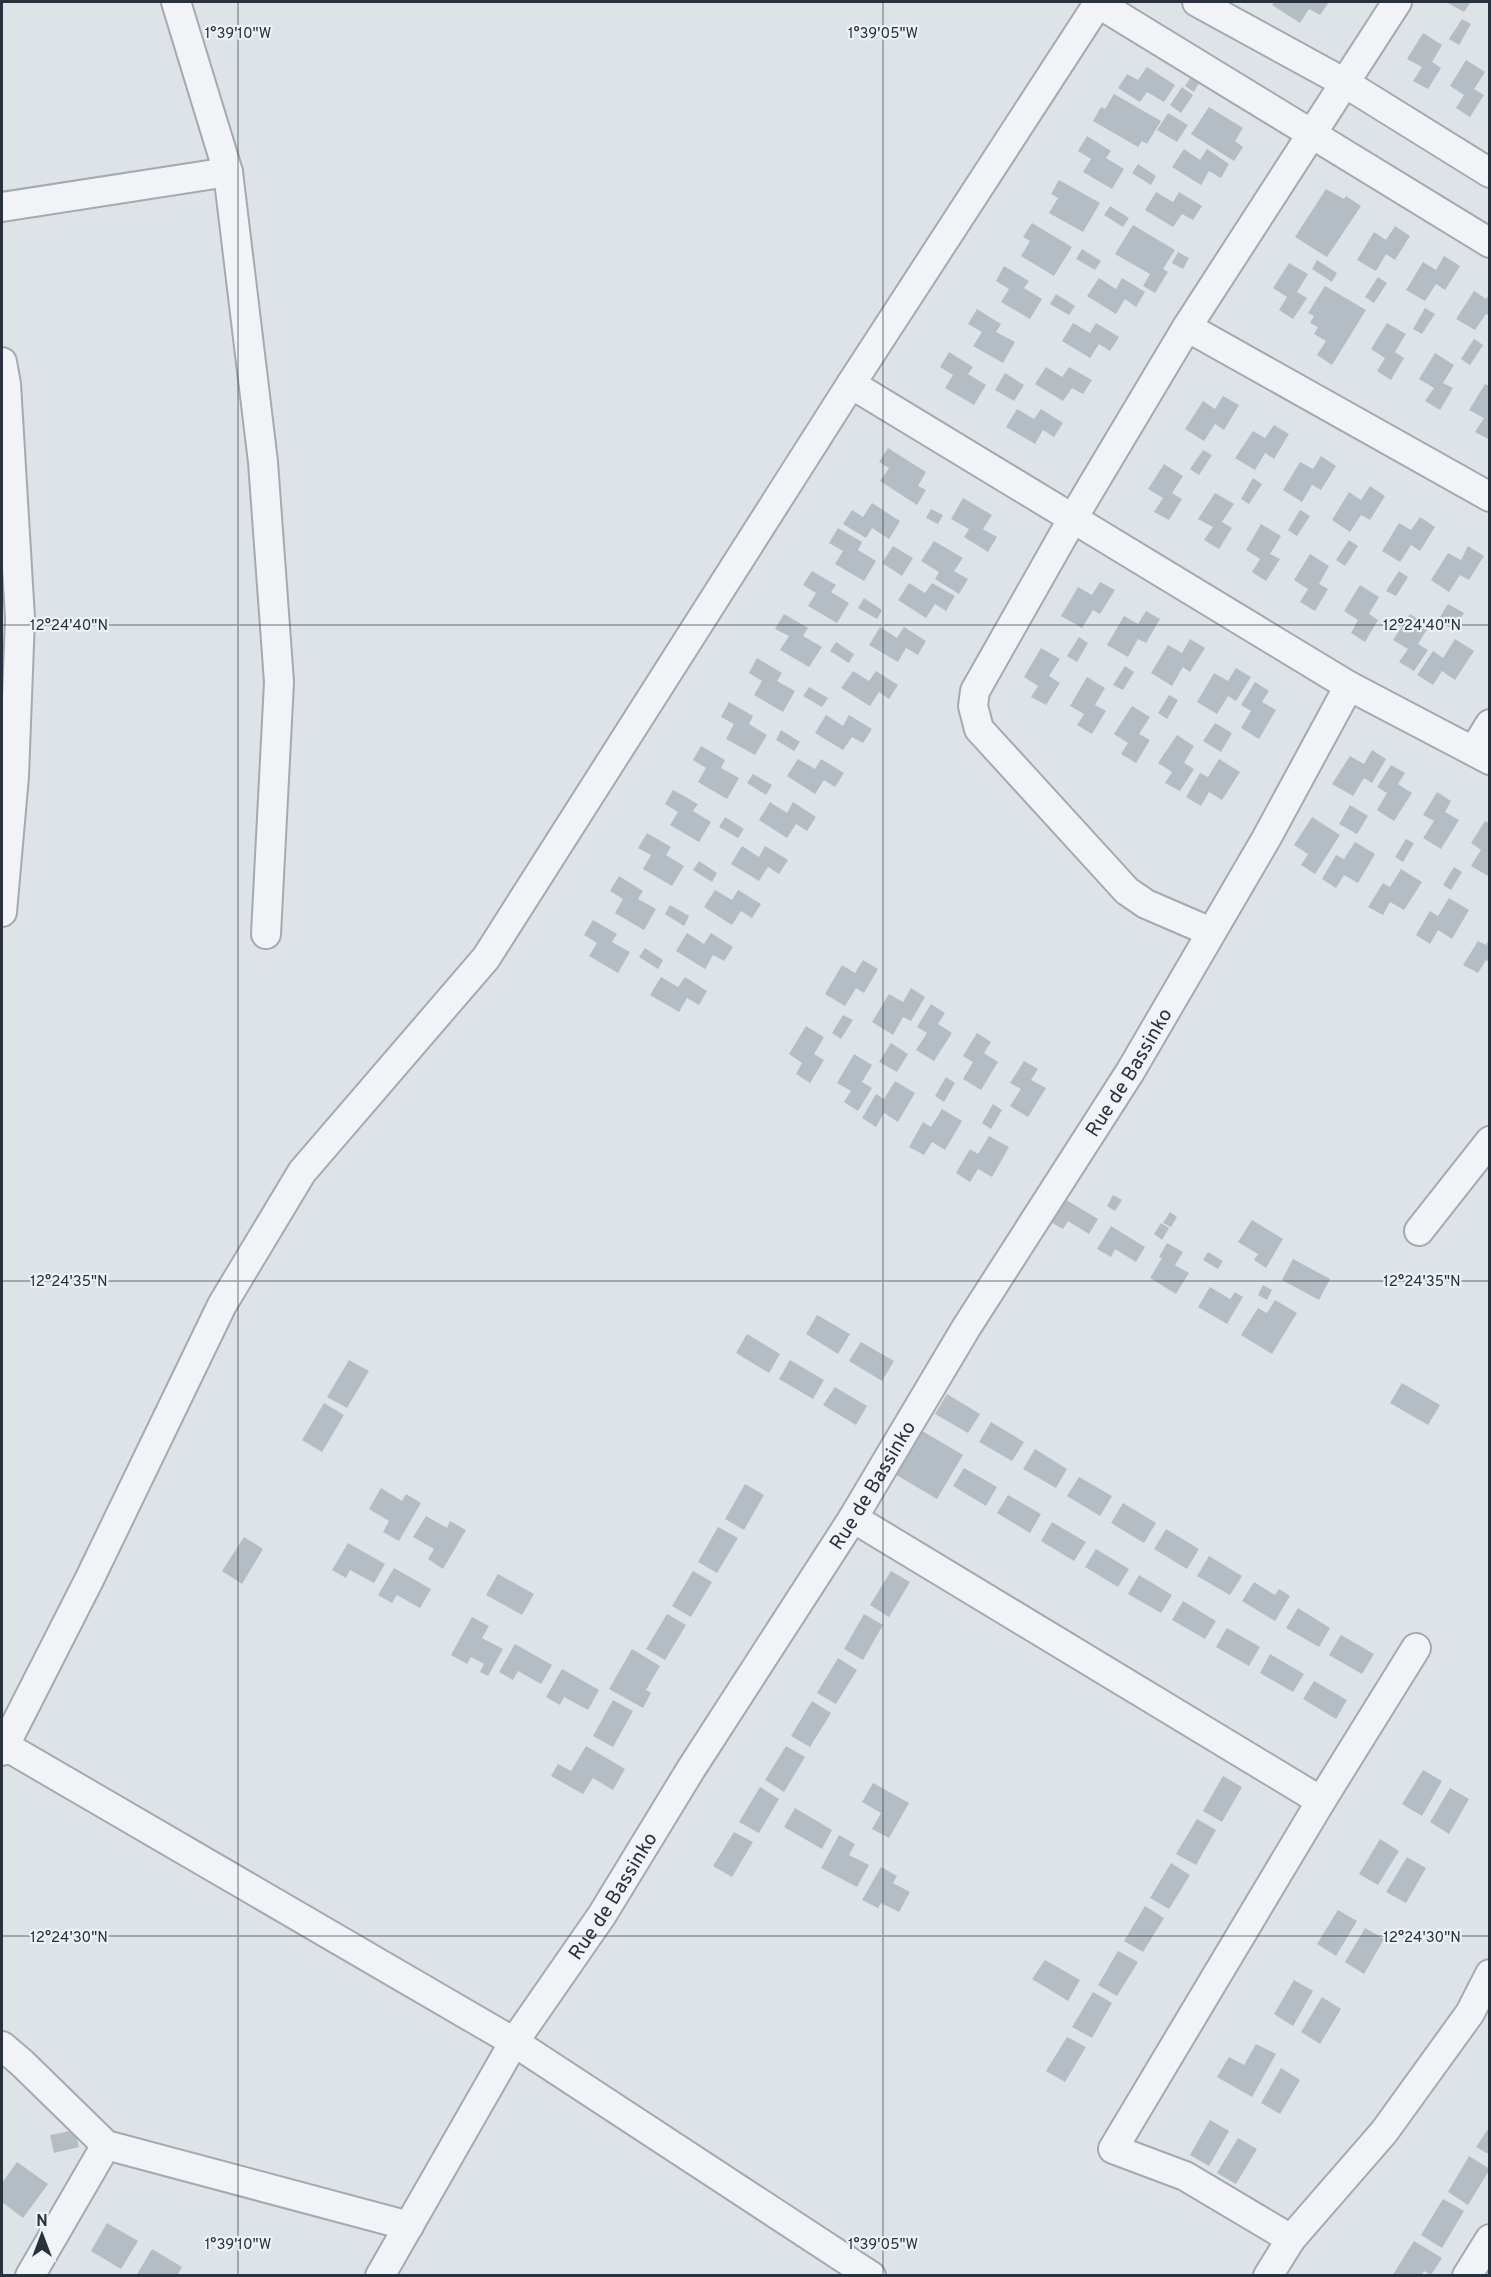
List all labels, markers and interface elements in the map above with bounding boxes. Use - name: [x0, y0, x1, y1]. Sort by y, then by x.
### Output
- text: 1°39'10"W: [205, 25, 271, 44]
- text: 1°39'05"W: [848, 25, 918, 44]
- text: 12°24'40"N: [30, 617, 108, 636]
- text: 12°24'40"N: [1383, 617, 1461, 636]
- street label: Rue de Bassinko: [1081, 1004, 1179, 1143]
- text: 12°24'35"N: [30, 1273, 108, 1292]
- text: 12°24'35"N: [1383, 1273, 1461, 1292]
- street label: Rue de Bassinko: [825, 1417, 923, 1556]
- street label: Rue de Bassinko: [564, 1828, 664, 1966]
- text: 12°24'30"N: [30, 1929, 108, 1948]
- text: 12°24'30"N: [1383, 1929, 1461, 1948]
- north arrow: [12, 2205, 72, 2265]
- text: N: [36, 2212, 48, 2232]
- text: 1°39'10"W: [205, 2236, 271, 2255]
- text: 1°39'05"W: [848, 2236, 918, 2255]

